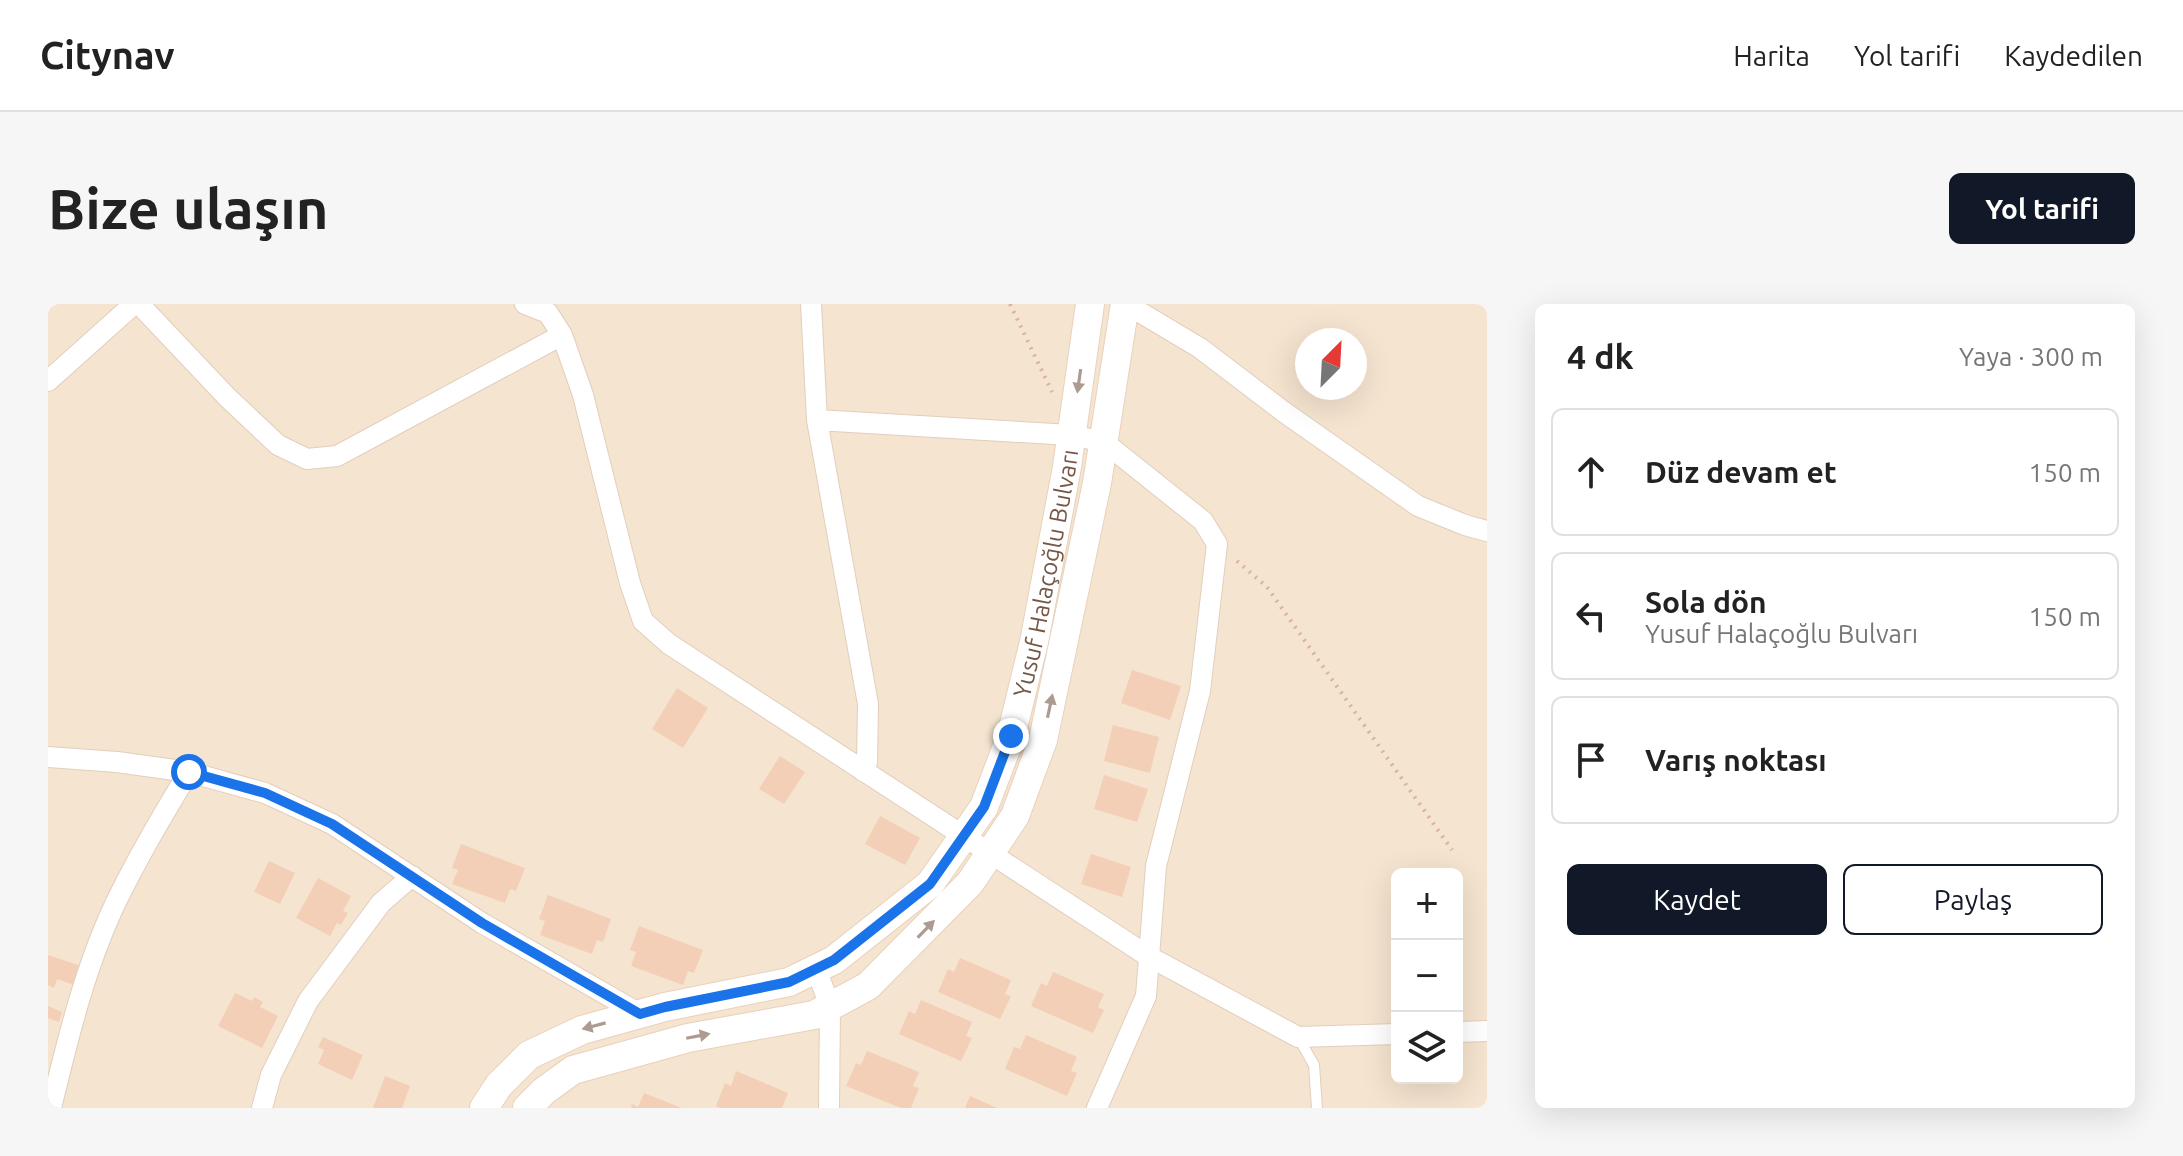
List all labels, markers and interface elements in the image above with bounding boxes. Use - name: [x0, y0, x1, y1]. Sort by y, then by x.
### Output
- text: Citynav: [40, 34, 175, 76]
- text: Harita: [1733, 40, 1810, 71]
- text: Yol tarifi: [1854, 40, 1960, 71]
- text: Kaydedilen: [2004, 40, 2143, 71]
- button: Yol tarifi: [1949, 173, 2135, 244]
- text: Bize ulaşın: [48, 177, 328, 240]
- north arrow: [1295, 328, 1367, 400]
- text: 4 dk: [1567, 337, 1634, 375]
- text: Yaya · 300 m: [1959, 342, 2103, 371]
- one-way arrow: [1072, 369, 1085, 394]
- street label: Yusuf Halaçoğlu Bulvarı: [1007, 448, 1083, 700]
- icon: ahead: [1569, 450, 1613, 494]
- text: Düz devam et: [1645, 455, 1837, 489]
- text: 150 m: [2029, 458, 2101, 487]
- text: Sola dön: [1645, 585, 1767, 619]
- icon: left: [1569, 594, 1613, 638]
- text: 150 m: [2029, 602, 2101, 631]
- text: Yusuf Halaçoğlu Bulvarı: [1645, 619, 1918, 648]
- one-way arrow: [1044, 693, 1057, 718]
- route end: [993, 718, 1029, 754]
- icon: arrive: [1569, 738, 1613, 782]
- text: Varış noktası: [1645, 743, 1827, 777]
- route start: [171, 754, 207, 790]
- button: Kaydet: [1567, 864, 1827, 935]
- button: Paylaş: [1843, 864, 2103, 935]
- map controls: [1391, 868, 1463, 1084]
- button: +: [1391, 868, 1463, 940]
- one-way arrow: [916, 920, 934, 939]
- button: −: [1391, 940, 1463, 1012]
- button: layers: [1391, 1012, 1463, 1084]
- one-way arrow: [582, 1021, 607, 1033]
- one-way arrow: [686, 1029, 711, 1042]

